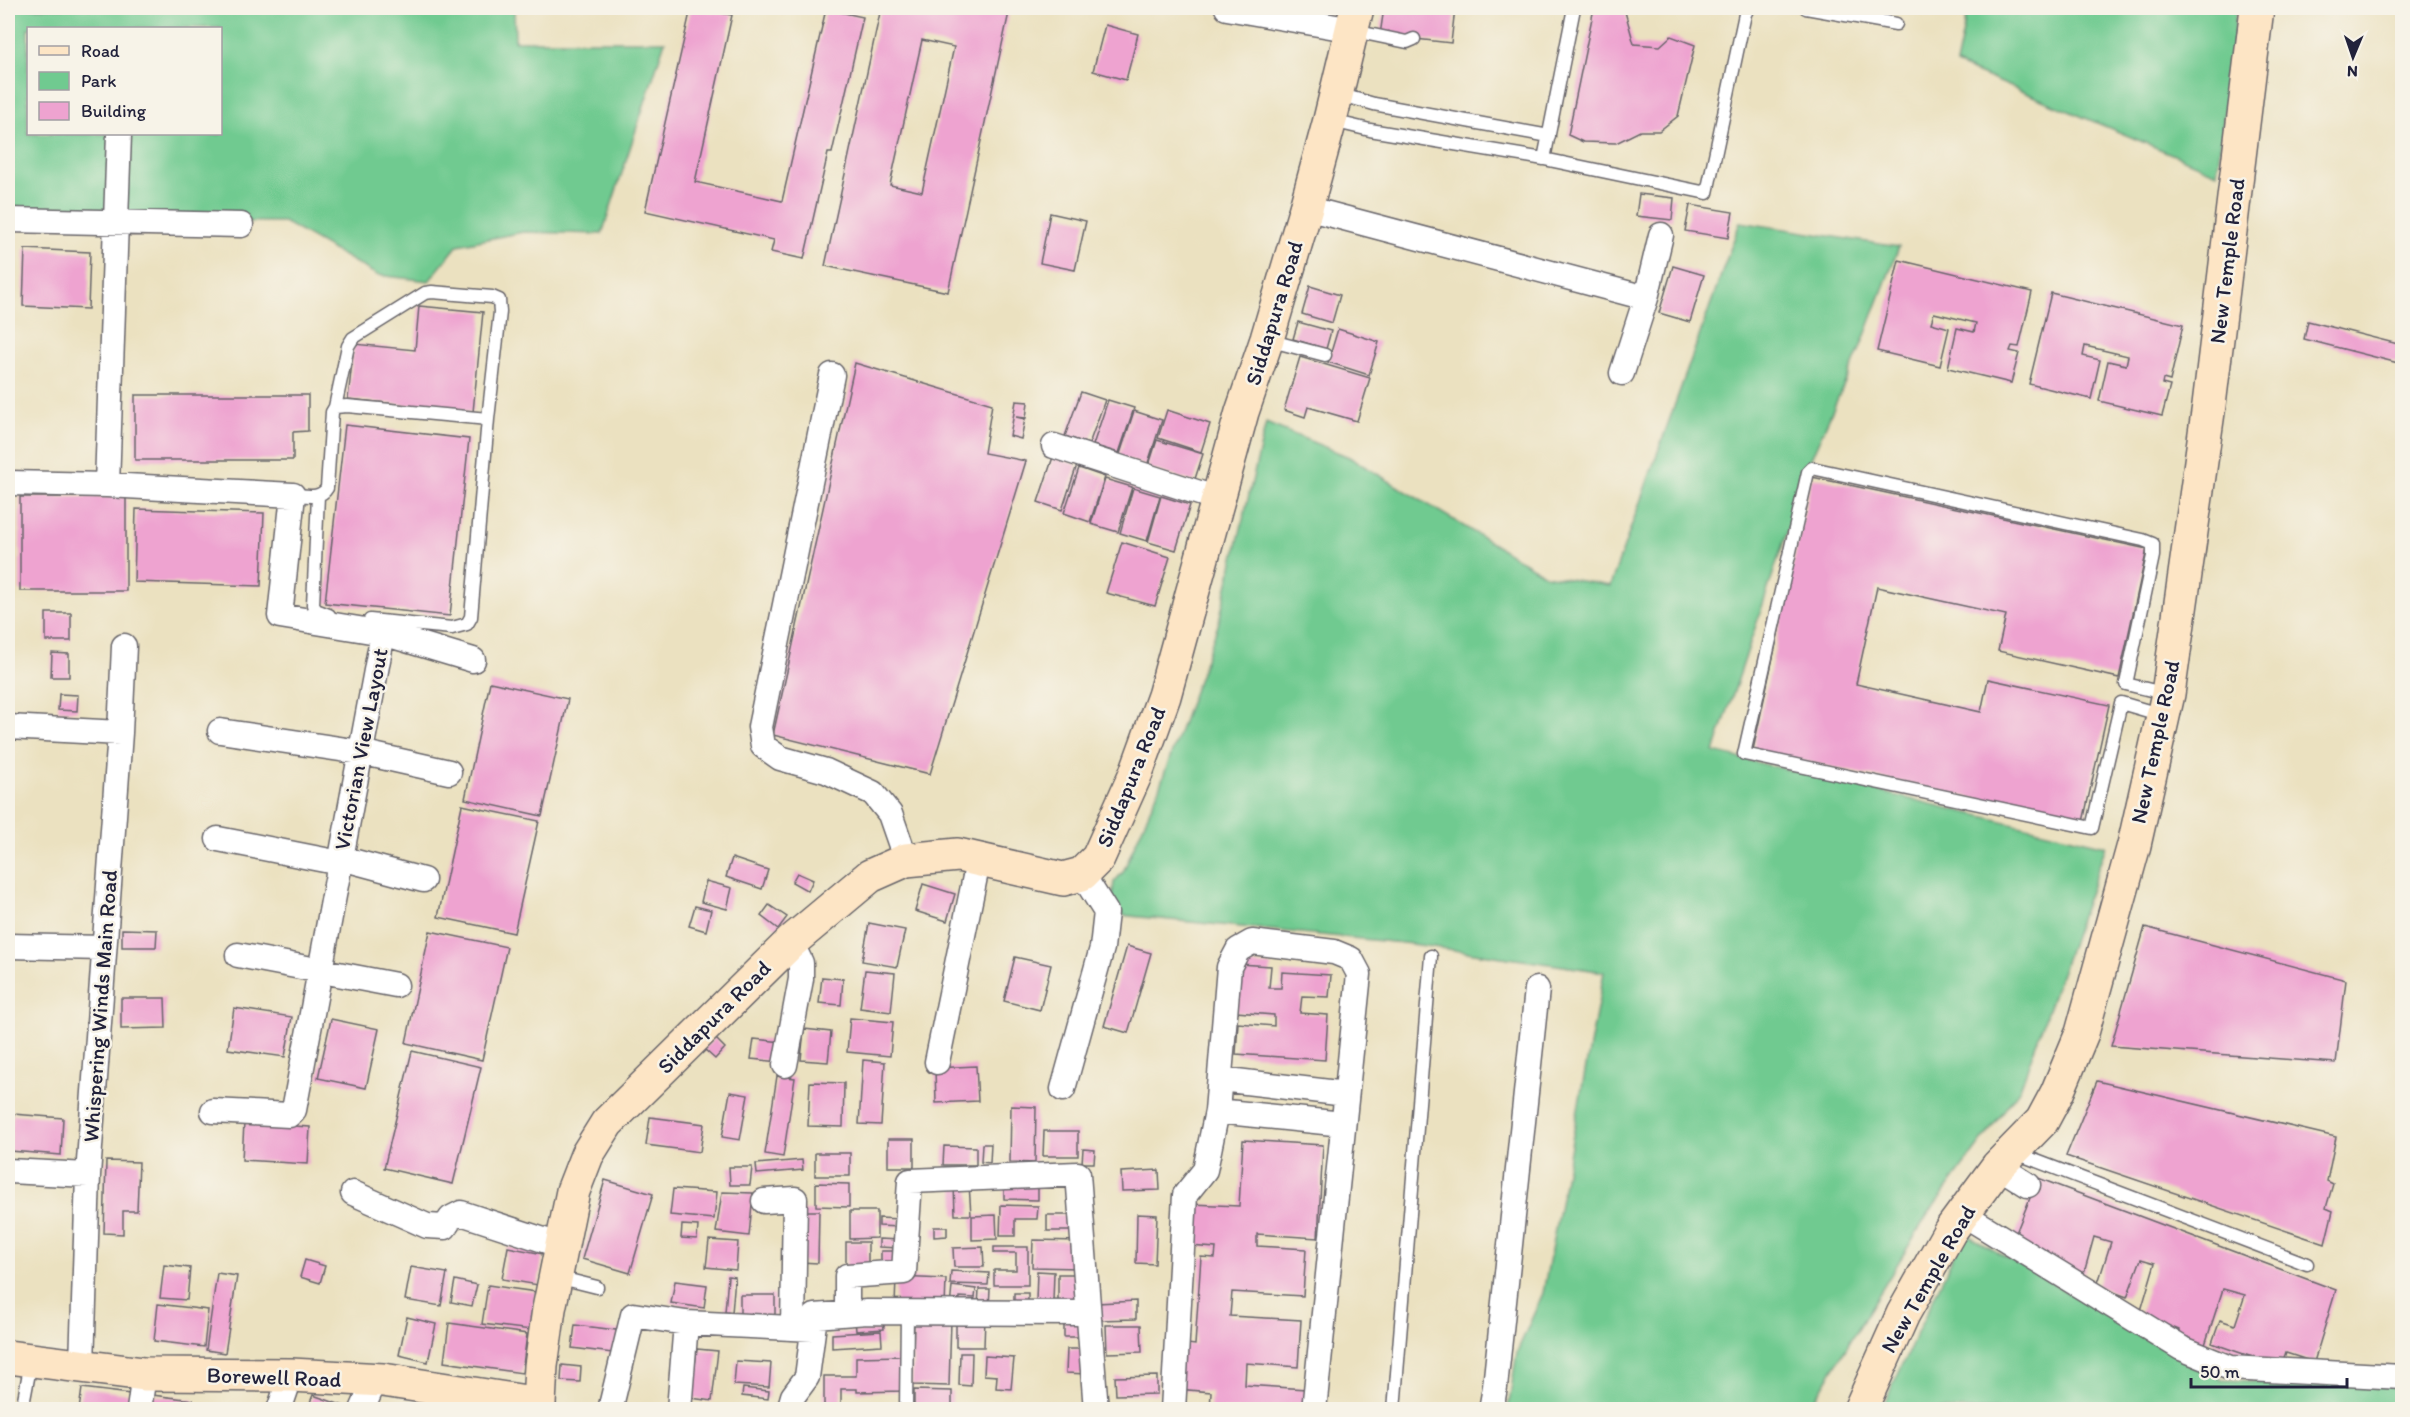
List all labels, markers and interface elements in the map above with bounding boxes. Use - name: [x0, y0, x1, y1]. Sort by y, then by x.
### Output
- legend: [27, 27, 222, 135]
- north arrow: [2323, 27, 2383, 87]
- text: Road: [81, 40, 120, 62]
- text: N: [2347, 62, 2358, 81]
- text: Park: [81, 70, 116, 92]
- text: Building: [81, 100, 147, 122]
- street label: New Temple Road: [2203, 177, 2251, 345]
- street label: Siddapura Road: [1239, 237, 1309, 388]
- street label: Victorian View Layout: [328, 646, 394, 852]
- street label: New Temple Road: [2125, 658, 2186, 826]
- street label: Siddapura Road: [1090, 702, 1172, 851]
- street label: Whispering Winds Main Road: [77, 869, 123, 1143]
- street label: Siddapura Road: [652, 954, 777, 1079]
- street label: New Temple Road: [1875, 1200, 1981, 1358]
- scale bar: [2191, 1351, 2347, 1389]
- street label: Borewell Road: [206, 1361, 342, 1393]
- text: 50 m: [2200, 1361, 2240, 1383]

